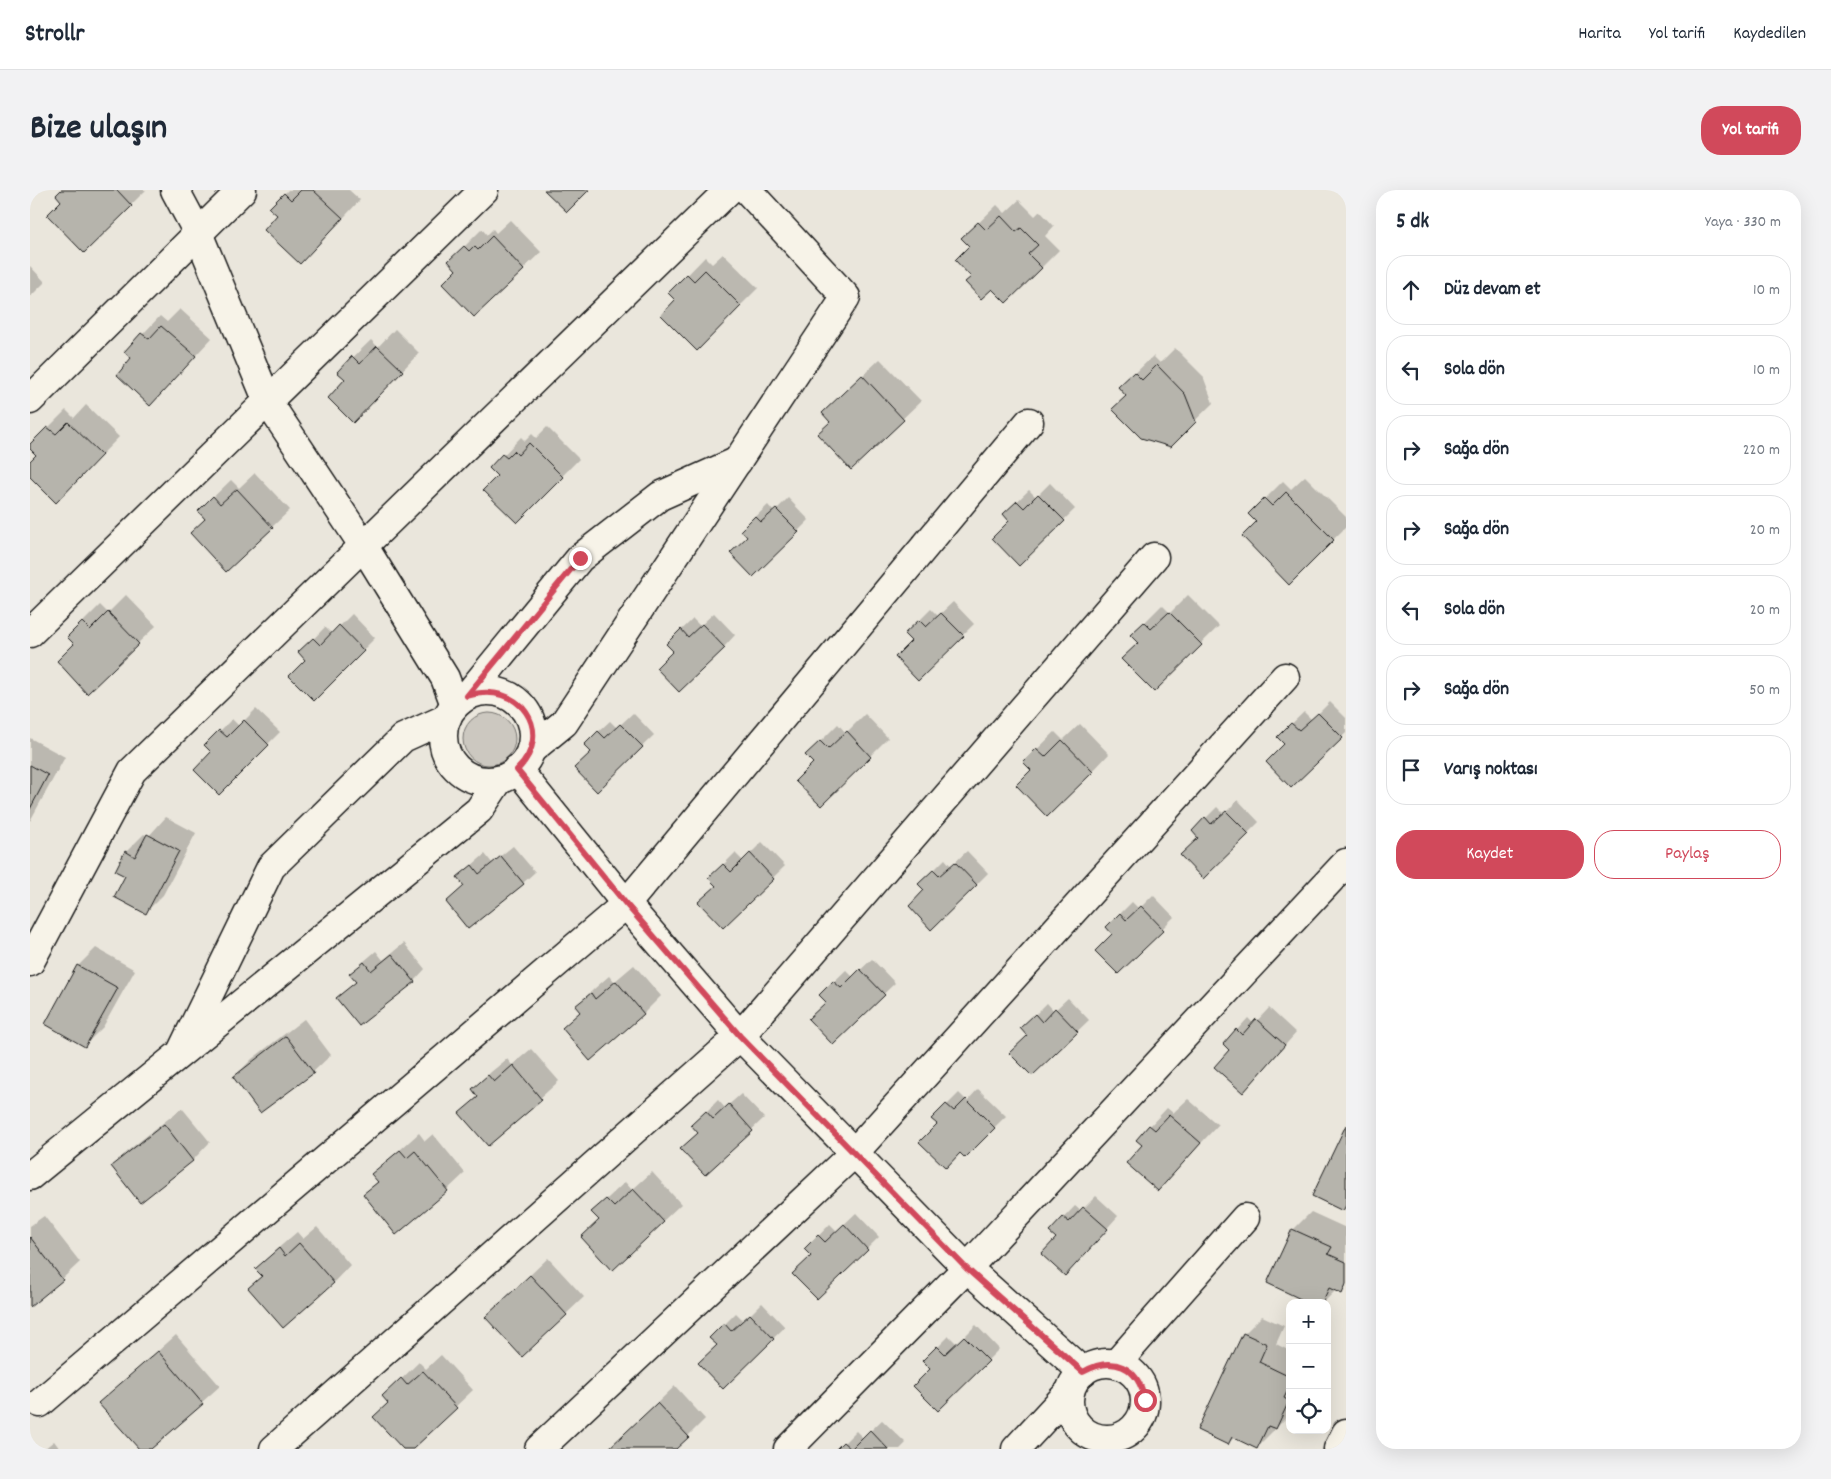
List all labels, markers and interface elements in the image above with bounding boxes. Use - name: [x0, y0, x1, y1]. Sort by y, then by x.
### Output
- text: Strollr: [25, 18, 84, 52]
- text: Harita: [1578, 22, 1621, 47]
- text: Yol tarifi: [1649, 22, 1705, 47]
- text: Kaydedilen: [1733, 22, 1806, 47]
- text: Bize ulaşın: [30, 105, 167, 155]
- button: Yol tarifi: [1701, 106, 1801, 155]
- text: 5 dk: [1396, 208, 1429, 238]
- text: Yaya · 330 m: [1705, 211, 1781, 234]
- icon: ahead: [1397, 276, 1425, 304]
- text: Düz devam et: [1444, 277, 1540, 304]
- text: 10 m: [1753, 279, 1780, 302]
- icon: left: [1397, 356, 1425, 384]
- text: Sola dön: [1444, 357, 1505, 384]
- text: 10 m: [1753, 359, 1780, 382]
- icon: right: [1397, 436, 1425, 464]
- text: Sağa dön: [1444, 437, 1509, 464]
- text: 220 m: [1743, 439, 1780, 462]
- icon: right: [1397, 516, 1425, 544]
- text: Sağa dön: [1444, 517, 1509, 544]
- text: 20 m: [1750, 519, 1780, 542]
- route end: [569, 547, 592, 570]
- icon: left: [1397, 596, 1425, 624]
- text: Sola dön: [1444, 597, 1505, 624]
- text: 20 m: [1750, 599, 1780, 622]
- icon: right: [1397, 676, 1425, 704]
- text: Sağa dön: [1444, 677, 1509, 704]
- text: 50 m: [1749, 679, 1780, 702]
- icon: arrive: [1397, 756, 1425, 784]
- text: Varış noktası: [1444, 757, 1538, 784]
- button: Kaydet: [1396, 830, 1584, 879]
- button: Paylaş: [1594, 830, 1781, 879]
- map controls: [1286, 1299, 1331, 1434]
- button: +: [1286, 1299, 1331, 1344]
- button: −: [1286, 1344, 1331, 1389]
- route start: [1134, 1389, 1157, 1412]
- button: locate: [1286, 1389, 1331, 1434]

